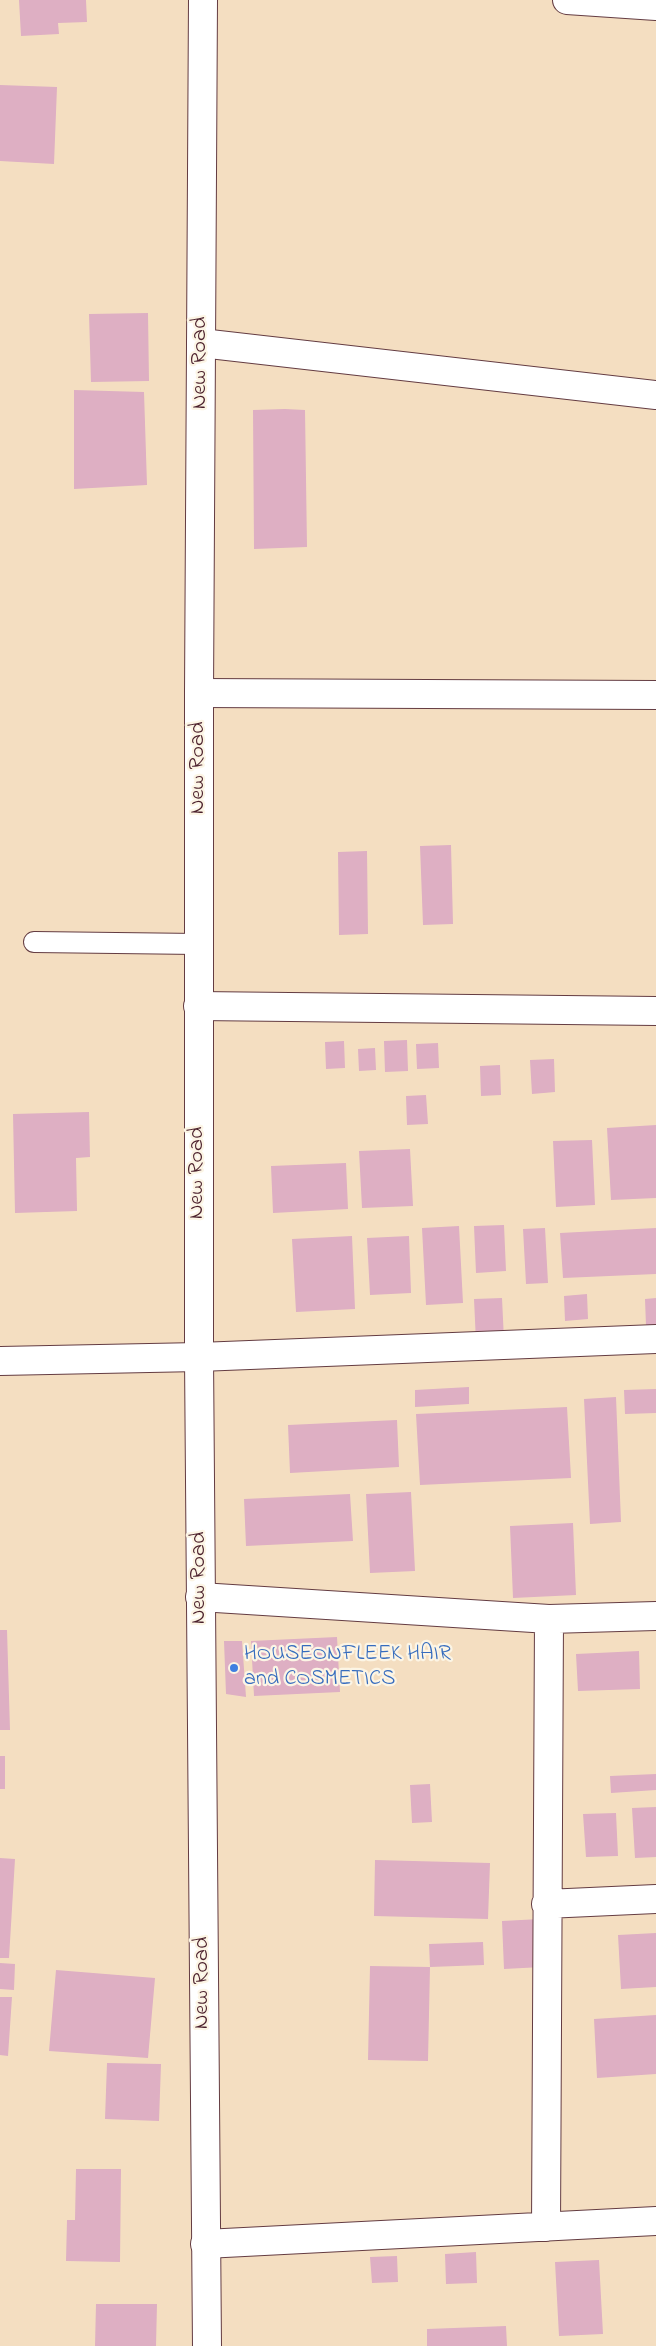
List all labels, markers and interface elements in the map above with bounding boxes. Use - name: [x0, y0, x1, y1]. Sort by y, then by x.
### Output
- street label: New Road: [188, 317, 214, 409]
- street label: New Road: [186, 722, 212, 814]
- street label: New Road: [185, 1127, 211, 1219]
- street label: New Road: [187, 1532, 213, 1624]
- place label: HOUSEONFLEEK HAIR and COSMETICS: [244, 1642, 451, 1694]
- marker: HOUSEONFLEEK HAIR and COSMETICS: [228, 1662, 240, 1674]
- street label: New Road: [190, 1937, 216, 2029]

